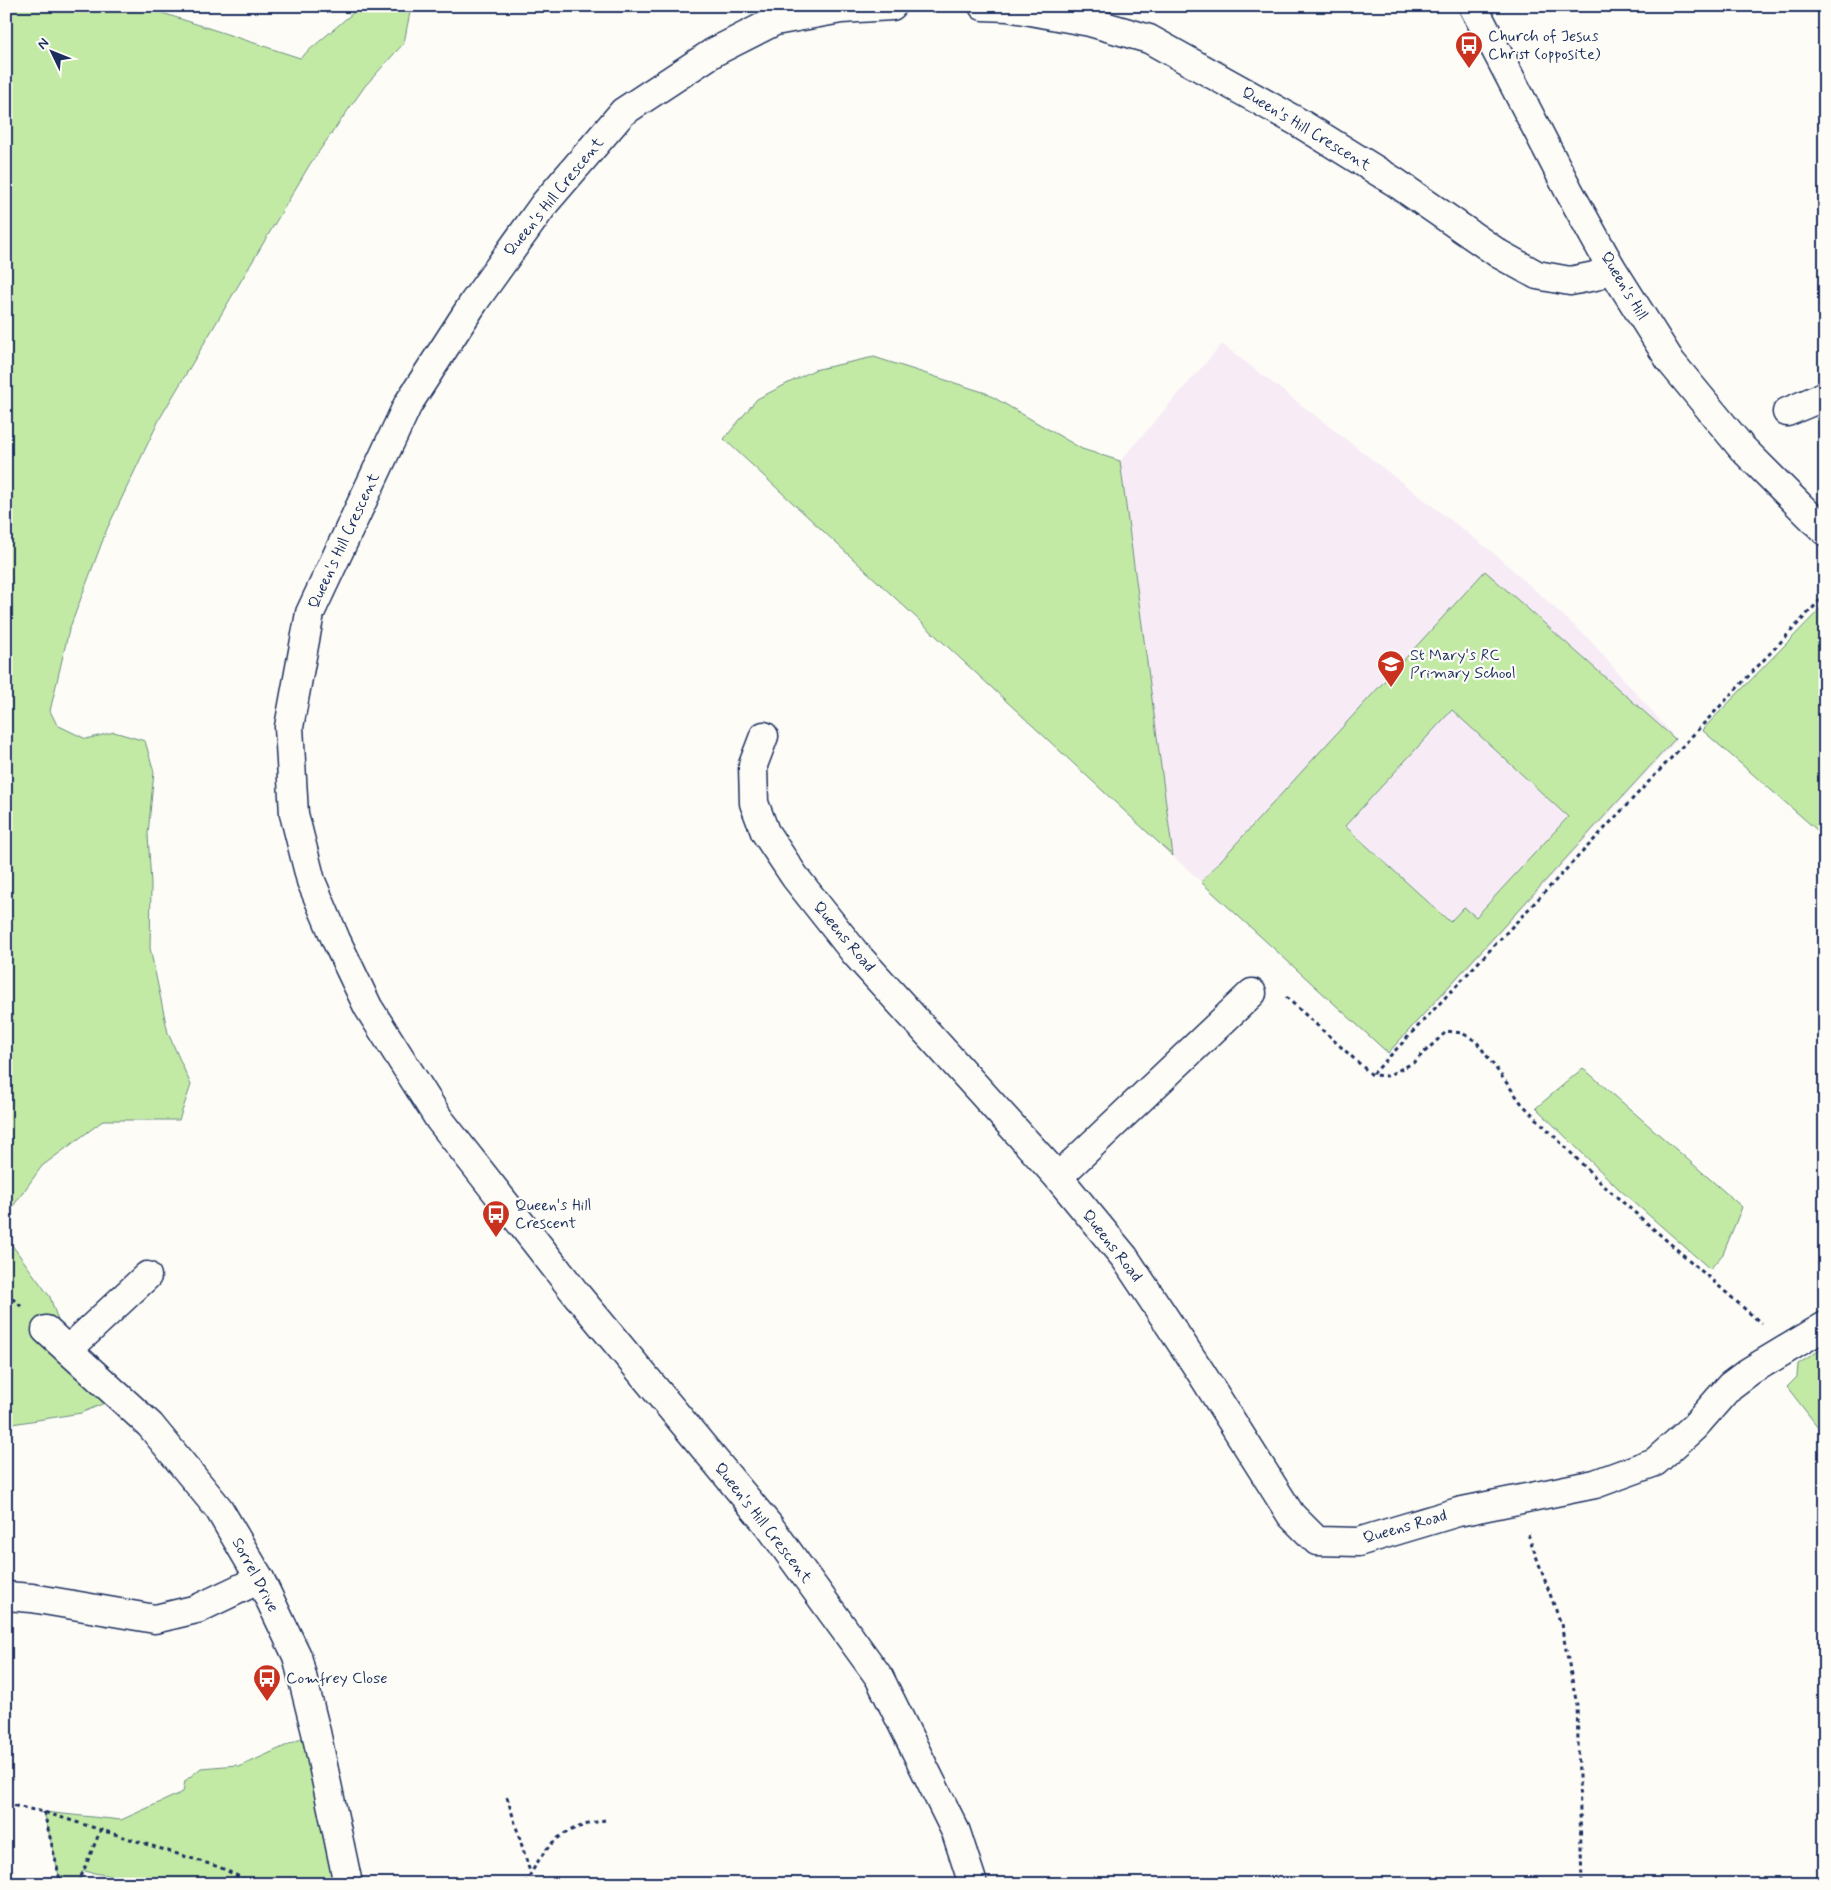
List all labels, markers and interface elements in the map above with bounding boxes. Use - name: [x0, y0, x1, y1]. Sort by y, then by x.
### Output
- place label: Church of Jesus Christ (opposite): [1488, 26, 1601, 65]
- north arrow: [28, 28, 78, 78]
- bus stop icon: Church of Jesus Christ (opposite): [1454, 30, 1484, 69]
- text: N: [33, 34, 53, 53]
- street label: Queen's Hill Crescent: [1237, 82, 1375, 176]
- street label: Queen's Hill Crescent: [499, 133, 609, 261]
- street label: Queen's Hill: [1595, 248, 1653, 324]
- street label: Queen's Hill Crescent: [303, 469, 385, 612]
- place label: St Mary's RC Primary School: [1410, 645, 1516, 684]
- school or university icon: St Mary's RC Primary School: [1376, 649, 1406, 688]
- street label: Queens Road: [808, 897, 880, 977]
- place label: Queen's Hill Crescent: [515, 1195, 591, 1234]
- bus stop icon: Queen's Hill Crescent: [481, 1199, 511, 1238]
- street label: Queens Road: [1077, 1206, 1147, 1286]
- street label: Queen's Hill Crescent: [709, 1458, 817, 1588]
- street label: Queens Road: [1361, 1505, 1449, 1549]
- street label: Sorrel Drive: [227, 1534, 283, 1616]
- bus stop icon: Comfrey Close: [252, 1663, 282, 1702]
- place label: Comfrey Close: [286, 1668, 388, 1689]

